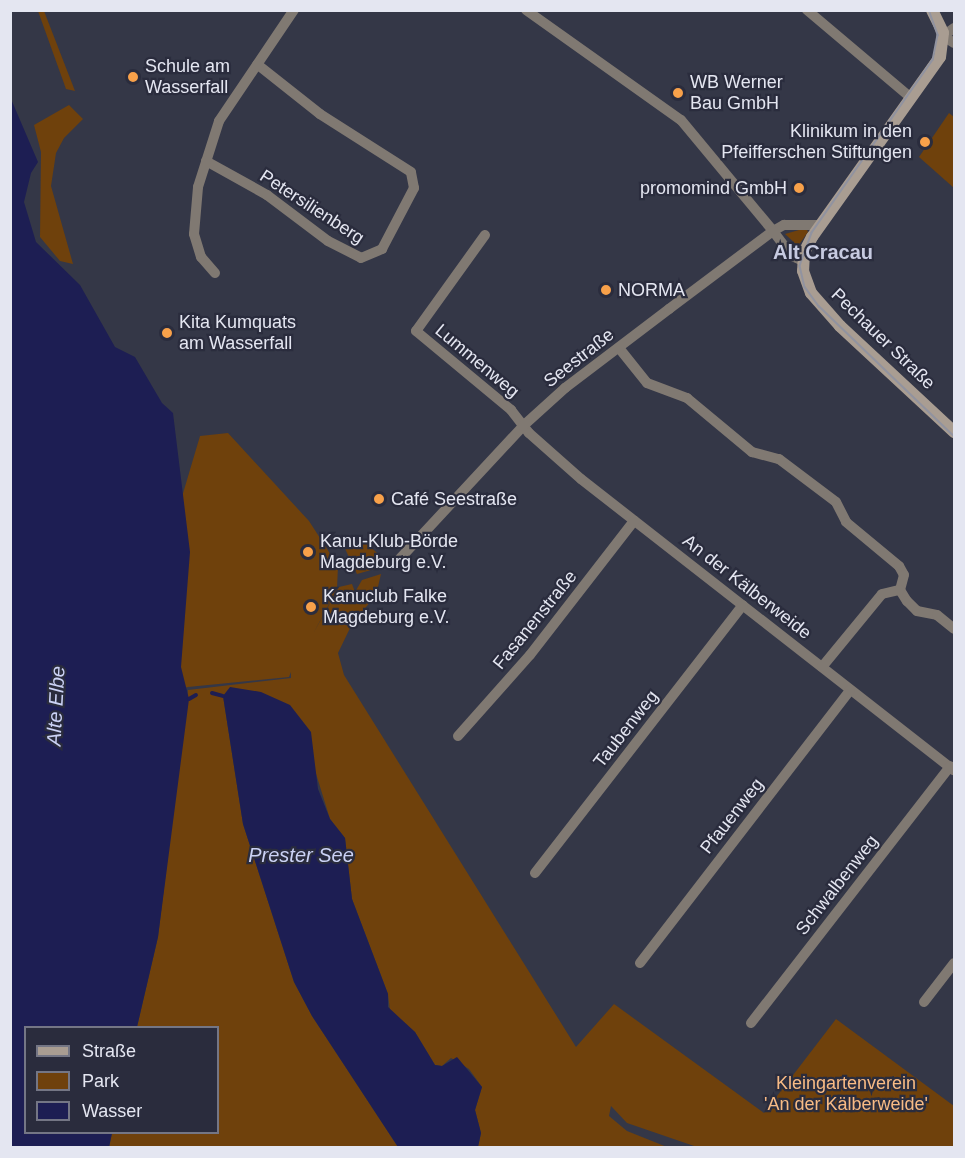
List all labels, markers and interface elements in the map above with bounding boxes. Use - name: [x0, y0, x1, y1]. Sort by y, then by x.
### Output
- place label: Schule am Wasserfall: [145, 56, 230, 98]
- marker: Schule am Wasserfall: [126, 70, 140, 84]
- place label: WB Werner Bau GmbH: [690, 72, 783, 115]
- marker: WB Werner Bau GmbH: [671, 86, 685, 100]
- place label: Klinikum in den Pfeifferschen Stiftungen: [721, 121, 912, 164]
- marker: Klinikum in den Pfeifferschen Stiftungen: [916, 133, 934, 151]
- street label: Petersilienberg: [256, 165, 368, 249]
- place label: promomind GmbH: [640, 177, 787, 199]
- marker: promomind GmbH: [792, 181, 806, 195]
- district label: Alt Cracau: [773, 240, 873, 264]
- place label: NORMA: [618, 279, 685, 301]
- marker: NORMA: [599, 283, 613, 297]
- street label: Pechauer Straße: [827, 284, 939, 394]
- place label: Kita Kumquats am Wasserfall: [179, 312, 296, 354]
- street label: Lummenweg: [431, 320, 523, 402]
- street label: Seestraße: [540, 324, 618, 392]
- marker: Kita Kumquats am Wasserfall: [160, 326, 174, 340]
- place label: Café Seestraße: [391, 488, 517, 510]
- marker: Café Seestraße: [372, 492, 386, 506]
- street label: An der Kälberweide: [678, 530, 816, 644]
- place label: Kanu-Klub-Börde Magdeburg e.V.: [320, 531, 458, 574]
- marker: Kanu-Klub-Börde Magdeburg e.V.: [301, 545, 315, 559]
- street label: Fasanenstraße: [489, 566, 581, 674]
- place label: Kanuclub Falke Magdeburg e.V.: [323, 586, 449, 628]
- marker: Kanuclub Falke Magdeburg e.V.: [304, 600, 318, 614]
- water label: Alte Elbe: [42, 665, 70, 747]
- street label: Taubenweg: [589, 686, 663, 772]
- street label: Pfauenweg: [696, 774, 768, 858]
- street label: Schwalbenweg: [791, 831, 883, 939]
- water label: Prester See: [248, 843, 354, 867]
- legend: [24, 1026, 219, 1134]
- text: Straße: [82, 1041, 136, 1061]
- text: Park: [82, 1071, 119, 1091]
- park label: Kleingartenverein 'An der Kälberweide': [764, 1073, 928, 1116]
- text: Wasser: [82, 1101, 142, 1121]

